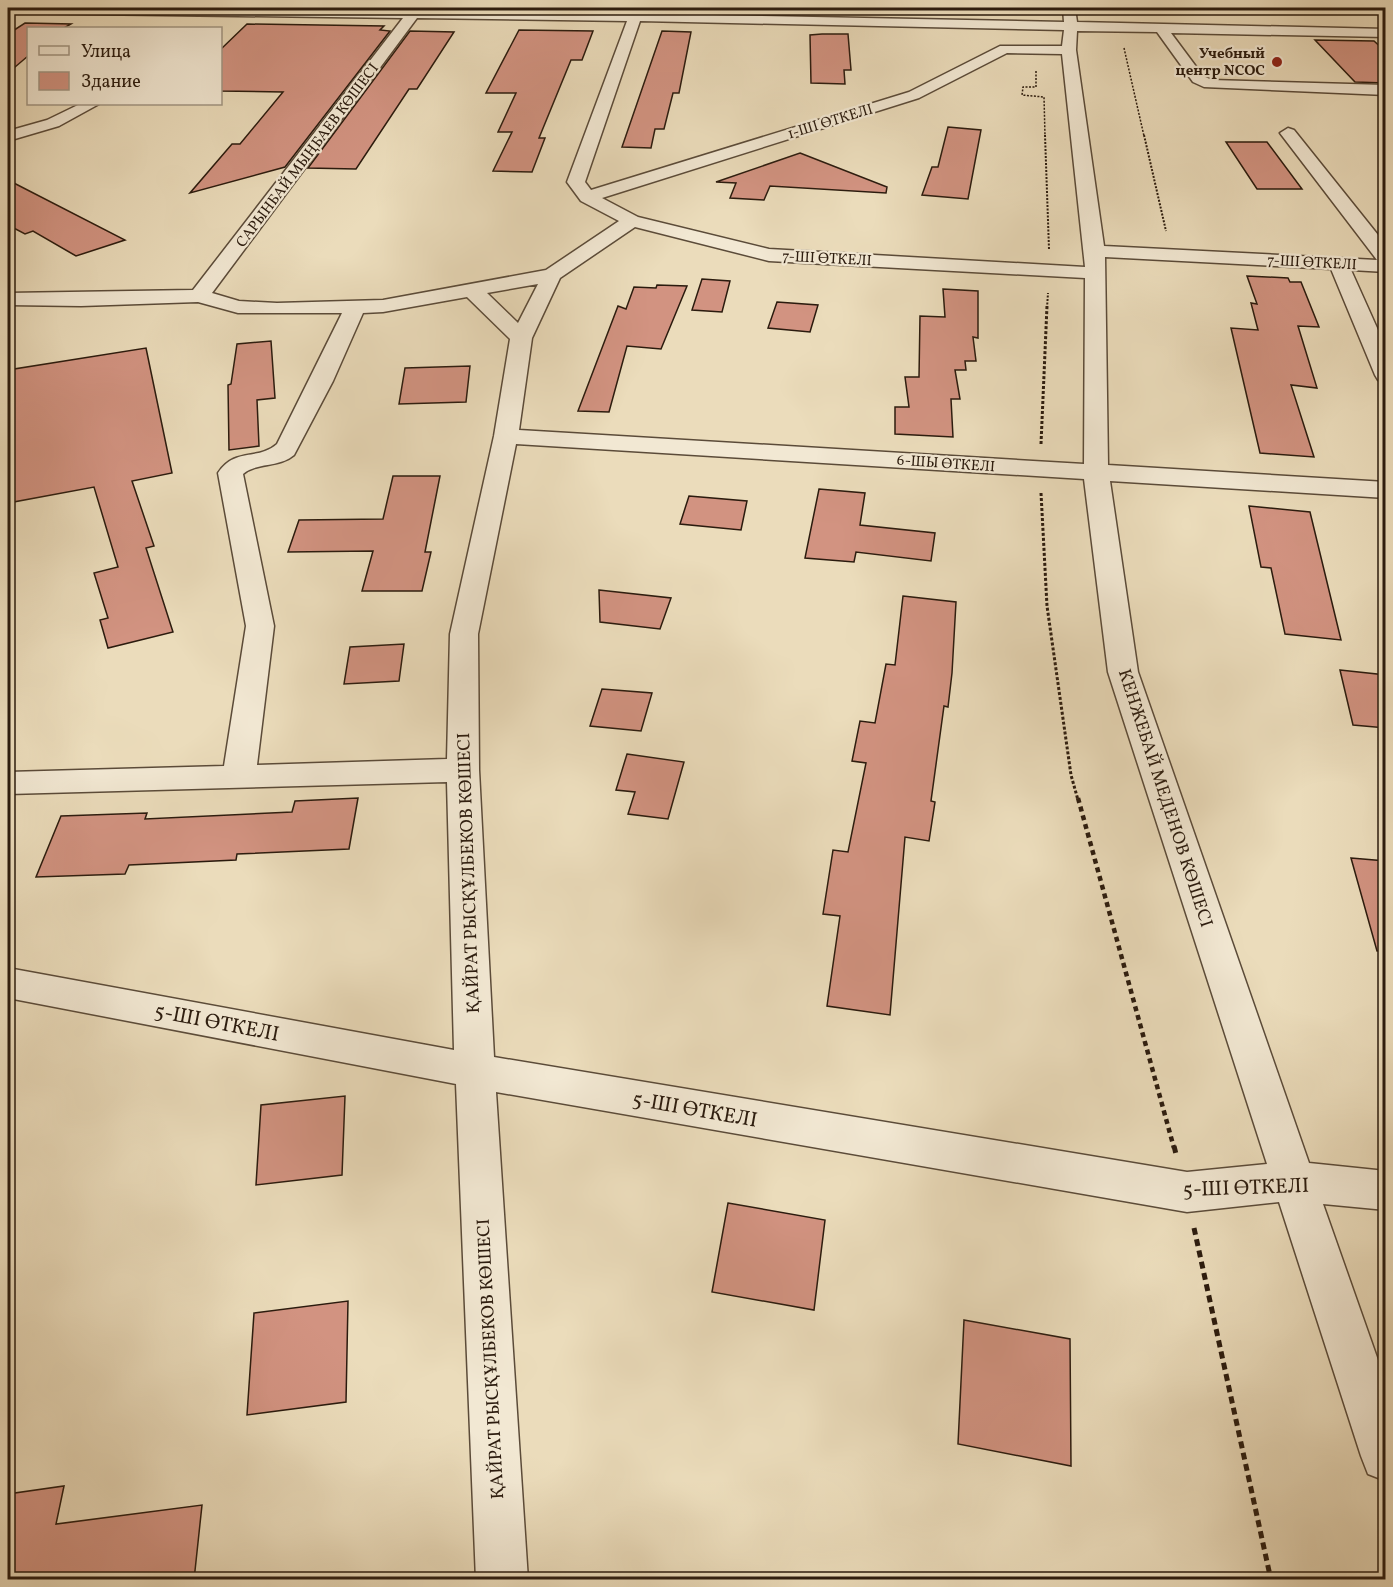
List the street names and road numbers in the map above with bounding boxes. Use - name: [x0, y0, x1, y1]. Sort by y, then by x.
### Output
- street label: САРЫНБАЙ МЫҢБАЕВ КӨШЕСІ: [232, 59, 385, 252]
- street label: 1-ШІ ӨТКЕЛІ: [785, 99, 876, 145]
- street label: 7-ШІ ӨТКЕЛІ: [782, 247, 872, 272]
- street label: 7-ШІ ӨТКЕЛІ: [1267, 251, 1357, 276]
- street label: 6-ШЫ ӨТКЕЛІ: [896, 451, 996, 478]
- street label: КЕНЖЕБАЙ МЕДЕНОВ КӨШЕСІ: [1111, 666, 1218, 931]
- street label: ҚАЙРАТ РЫСҚҰЛБЕКОВ КӨШЕСІ: [452, 732, 487, 1014]
- street label: 5-ШІ ӨТКЕЛІ: [152, 997, 282, 1050]
- street label: 5-ШІ ӨТКЕЛІ: [630, 1085, 760, 1136]
- street label: 5-ШІ ӨТКЕЛІ: [1182, 1172, 1310, 1205]
- street label: ҚАЙРАТ РЫСҚҰЛБЕКОВ КӨШЕСІ: [472, 1218, 511, 1500]

